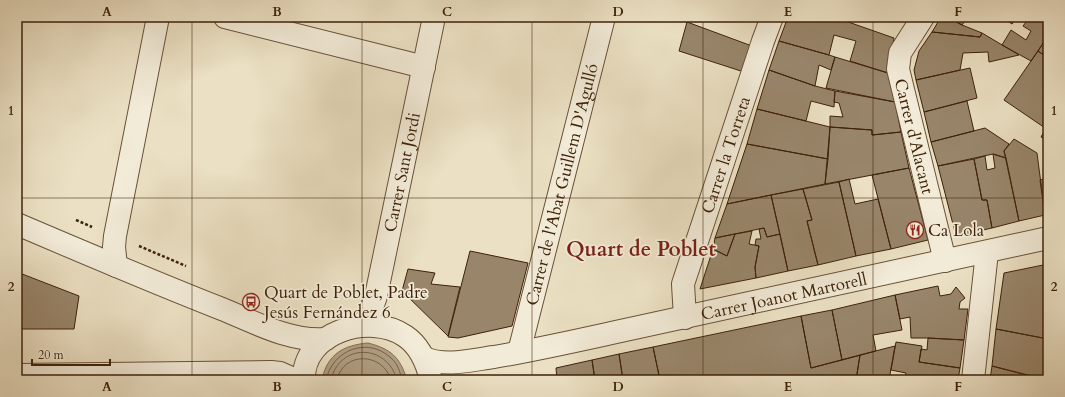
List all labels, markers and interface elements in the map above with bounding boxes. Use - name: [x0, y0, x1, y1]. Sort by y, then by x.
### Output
- text: A: [102, 3, 112, 21]
- text: B: [272, 3, 282, 21]
- text: C: [442, 3, 452, 21]
- text: D: [612, 3, 624, 21]
- text: E: [784, 3, 792, 21]
- text: F: [954, 3, 962, 21]
- street label: Carrer de l'Abat Guillem D'Agulló: [520, 61, 603, 308]
- street label: Carrer d'Alacant: [889, 76, 940, 197]
- street label: Carrer la Torreta: [695, 93, 756, 216]
- text: 1: [8, 102, 14, 120]
- text: 1: [1051, 102, 1057, 120]
- street label: Carrer Sant Jordi: [378, 110, 425, 234]
- place label: Ca Lola: [928, 219, 985, 242]
- restaurant icon: Ca Lola: [905, 220, 925, 240]
- district label: Quart de Poblet: [566, 235, 717, 264]
- street label: Carrer Joanot Martorell: [699, 267, 870, 325]
- text: 2: [8, 278, 15, 296]
- text: 2: [1051, 278, 1058, 296]
- place label: Quart de Poblet, Padre Jesús Fernández 6: [261, 281, 428, 324]
- bus stop icon: Quart de Poblet, Padre Jesús Fernández 6: [241, 292, 261, 312]
- scale bar: [32, 341, 110, 367]
- text: 20 m: [38, 347, 65, 363]
- text: A: [102, 378, 112, 396]
- text: B: [272, 378, 282, 396]
- text: C: [442, 378, 452, 396]
- text: D: [612, 378, 624, 396]
- text: E: [784, 378, 792, 396]
- text: F: [954, 378, 962, 396]

